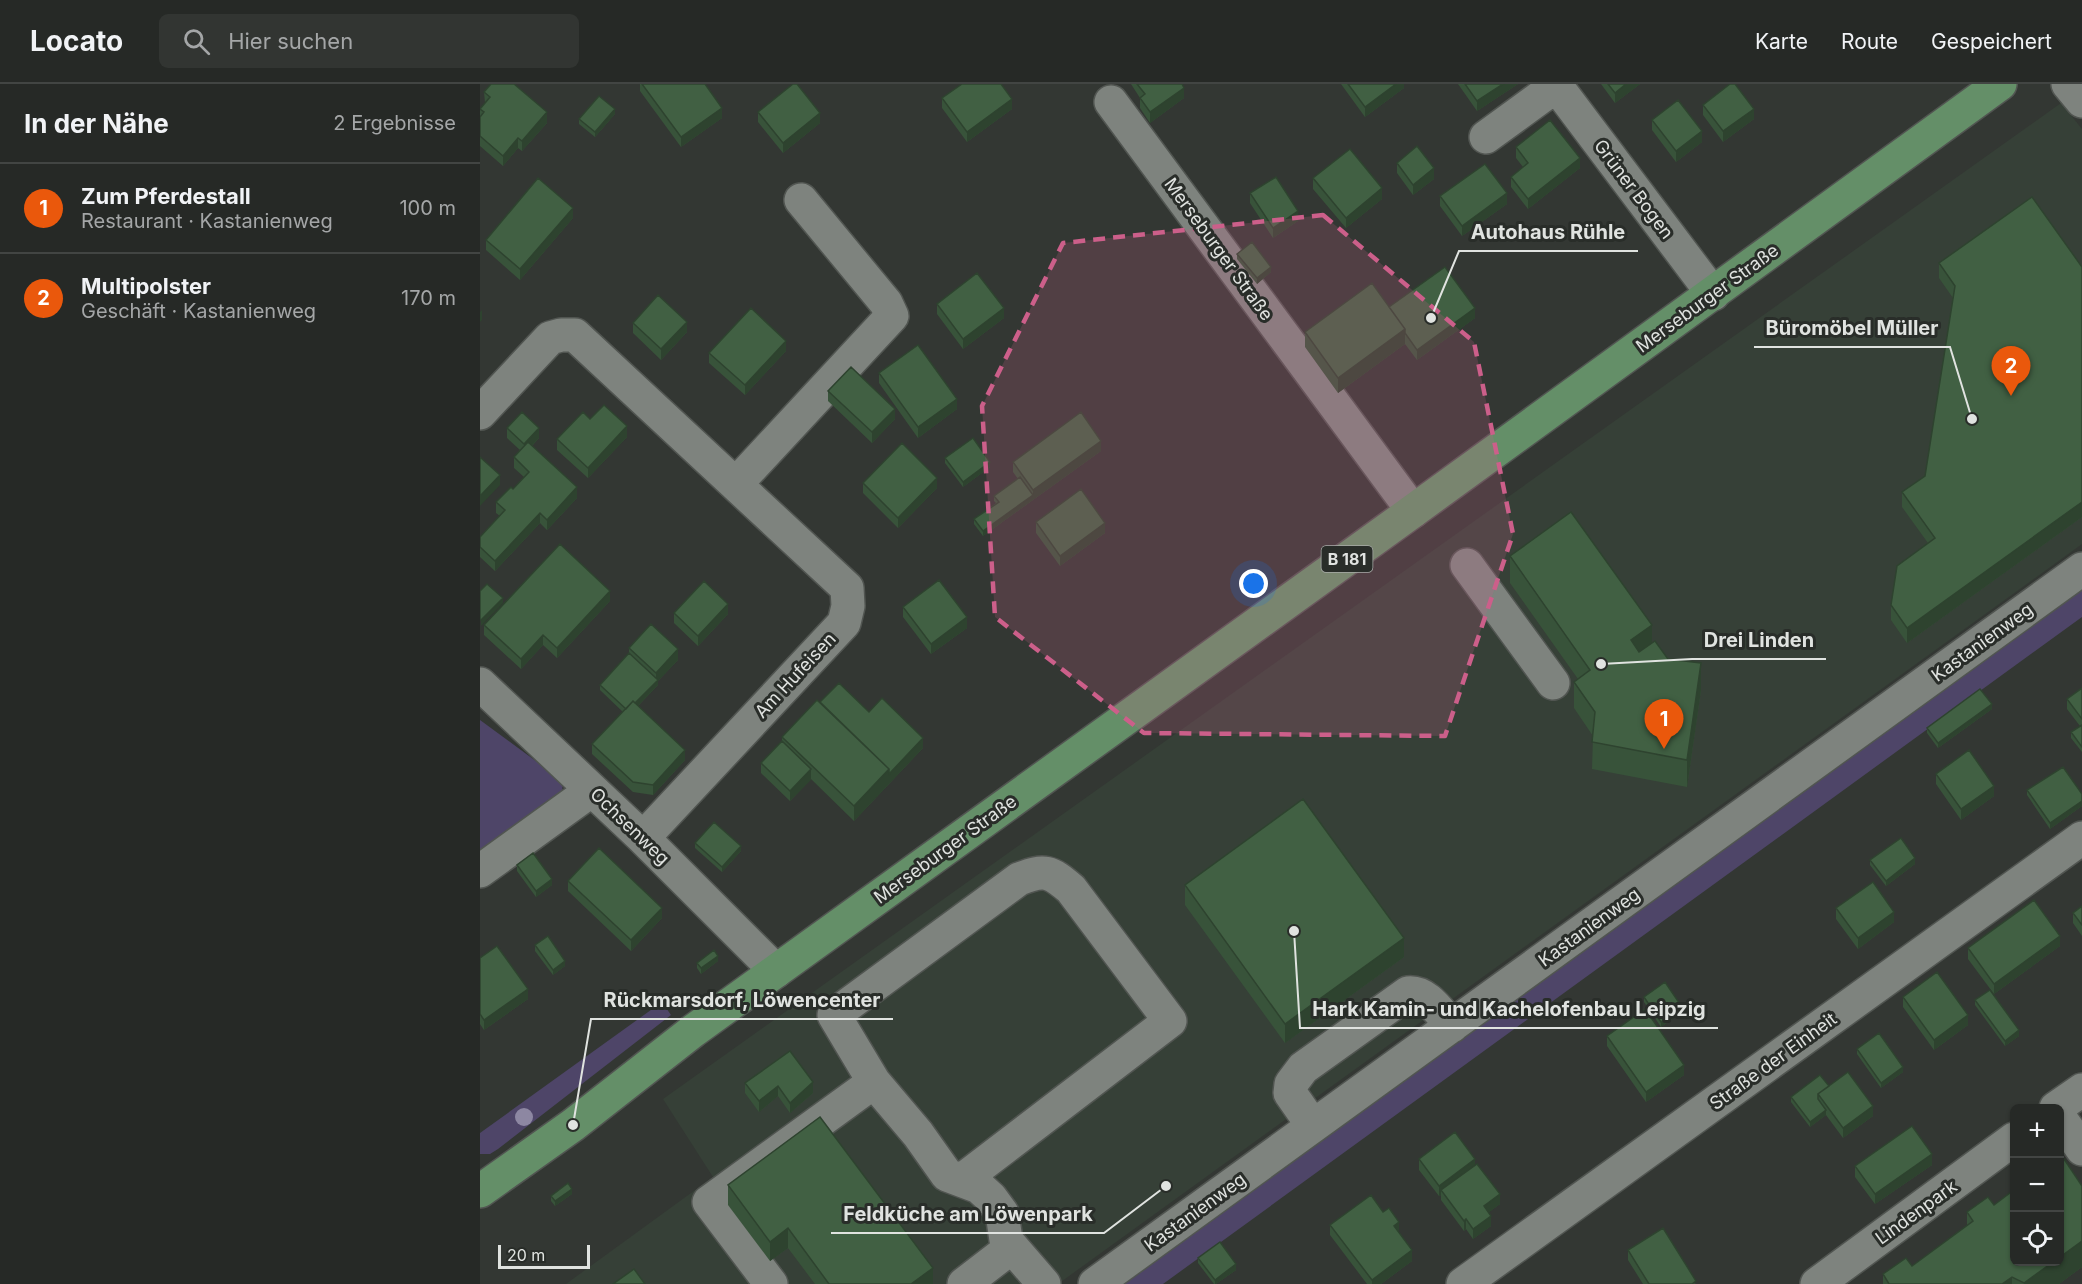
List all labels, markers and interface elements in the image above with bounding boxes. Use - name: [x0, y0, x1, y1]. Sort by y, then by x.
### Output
- search box: [159, 14, 579, 68]
- text: Locato: [30, 24, 123, 58]
- icon: search: [180, 25, 213, 58]
- text: Hier suchen: [228, 28, 353, 54]
- text: Karte: [1755, 29, 1808, 54]
- text: Route: [1841, 29, 1898, 54]
- text: Gespeichert: [1931, 29, 2052, 54]
- text: In der Nähe: [24, 108, 169, 139]
- text: 2 Ergebnisse: [333, 111, 456, 135]
- street label: Grüner Bogen: [1590, 135, 1678, 243]
- street label: Merseburger Straße: [1160, 174, 1278, 324]
- text: Zum Pferdestall: [81, 183, 251, 209]
- text: 1: [39, 196, 48, 220]
- text: 100 m: [399, 196, 456, 220]
- text: Restaurant · Kastanienweg: [81, 209, 333, 233]
- callout: Autohaus Rühle: [1459, 213, 1638, 251]
- text: Autohaus Rühle: [1471, 220, 1625, 244]
- street label: Merseburger Straße: [1632, 239, 1782, 357]
- text: Multipolster: [81, 273, 211, 299]
- text: 2: [37, 286, 50, 310]
- text: 170 m: [401, 286, 456, 310]
- text: Geschäft · Kastanienweg: [81, 299, 316, 323]
- callout: Büromöbel Müller: [1754, 309, 1950, 347]
- text: Büromöbel Müller: [1766, 316, 1938, 340]
- pin: 2: [1992, 346, 2030, 396]
- road number: B 181: [1322, 546, 1372, 572]
- your location: [1239, 569, 1268, 598]
- street label: Kastanienweg: [1927, 598, 2037, 686]
- callout: Drei Linden: [1692, 621, 1826, 659]
- street label: Am Hufeisen: [750, 628, 840, 722]
- text: Drei Linden: [1704, 628, 1814, 652]
- pin: 1: [1644, 700, 1684, 749]
- street label: Ochsenweg: [586, 783, 674, 869]
- street label: Merseburger Straße: [870, 790, 1020, 908]
- street label: Kastanienweg: [1534, 883, 1644, 971]
- callout: Rückmarsdorf, Löwencenter: [591, 981, 893, 1019]
- text: Rückmarsdorf, Löwencenter: [604, 988, 880, 1012]
- callout: Hark Kamin- und Kachelofenbau Leipzig: [1300, 990, 1718, 1028]
- text: Hark Kamin- und Kachelofenbau Leipzig: [1312, 997, 1706, 1021]
- street label: Straße der Einheit: [1706, 1008, 1841, 1114]
- map controls: [2010, 1104, 2064, 1266]
- button: +: [2010, 1104, 2064, 1158]
- button: −: [2010, 1158, 2064, 1212]
- street label: Kastanienweg: [1140, 1168, 1250, 1256]
- street label: Lindenpark: [1871, 1175, 1961, 1249]
- callout: Feldküche am Löwenpark: [831, 1195, 1104, 1233]
- text: Feldküche am Löwenpark: [843, 1202, 1093, 1226]
- button: locate: [2010, 1212, 2064, 1266]
- scale bar: [498, 1242, 590, 1270]
- text: 20 m: [507, 1245, 545, 1265]

